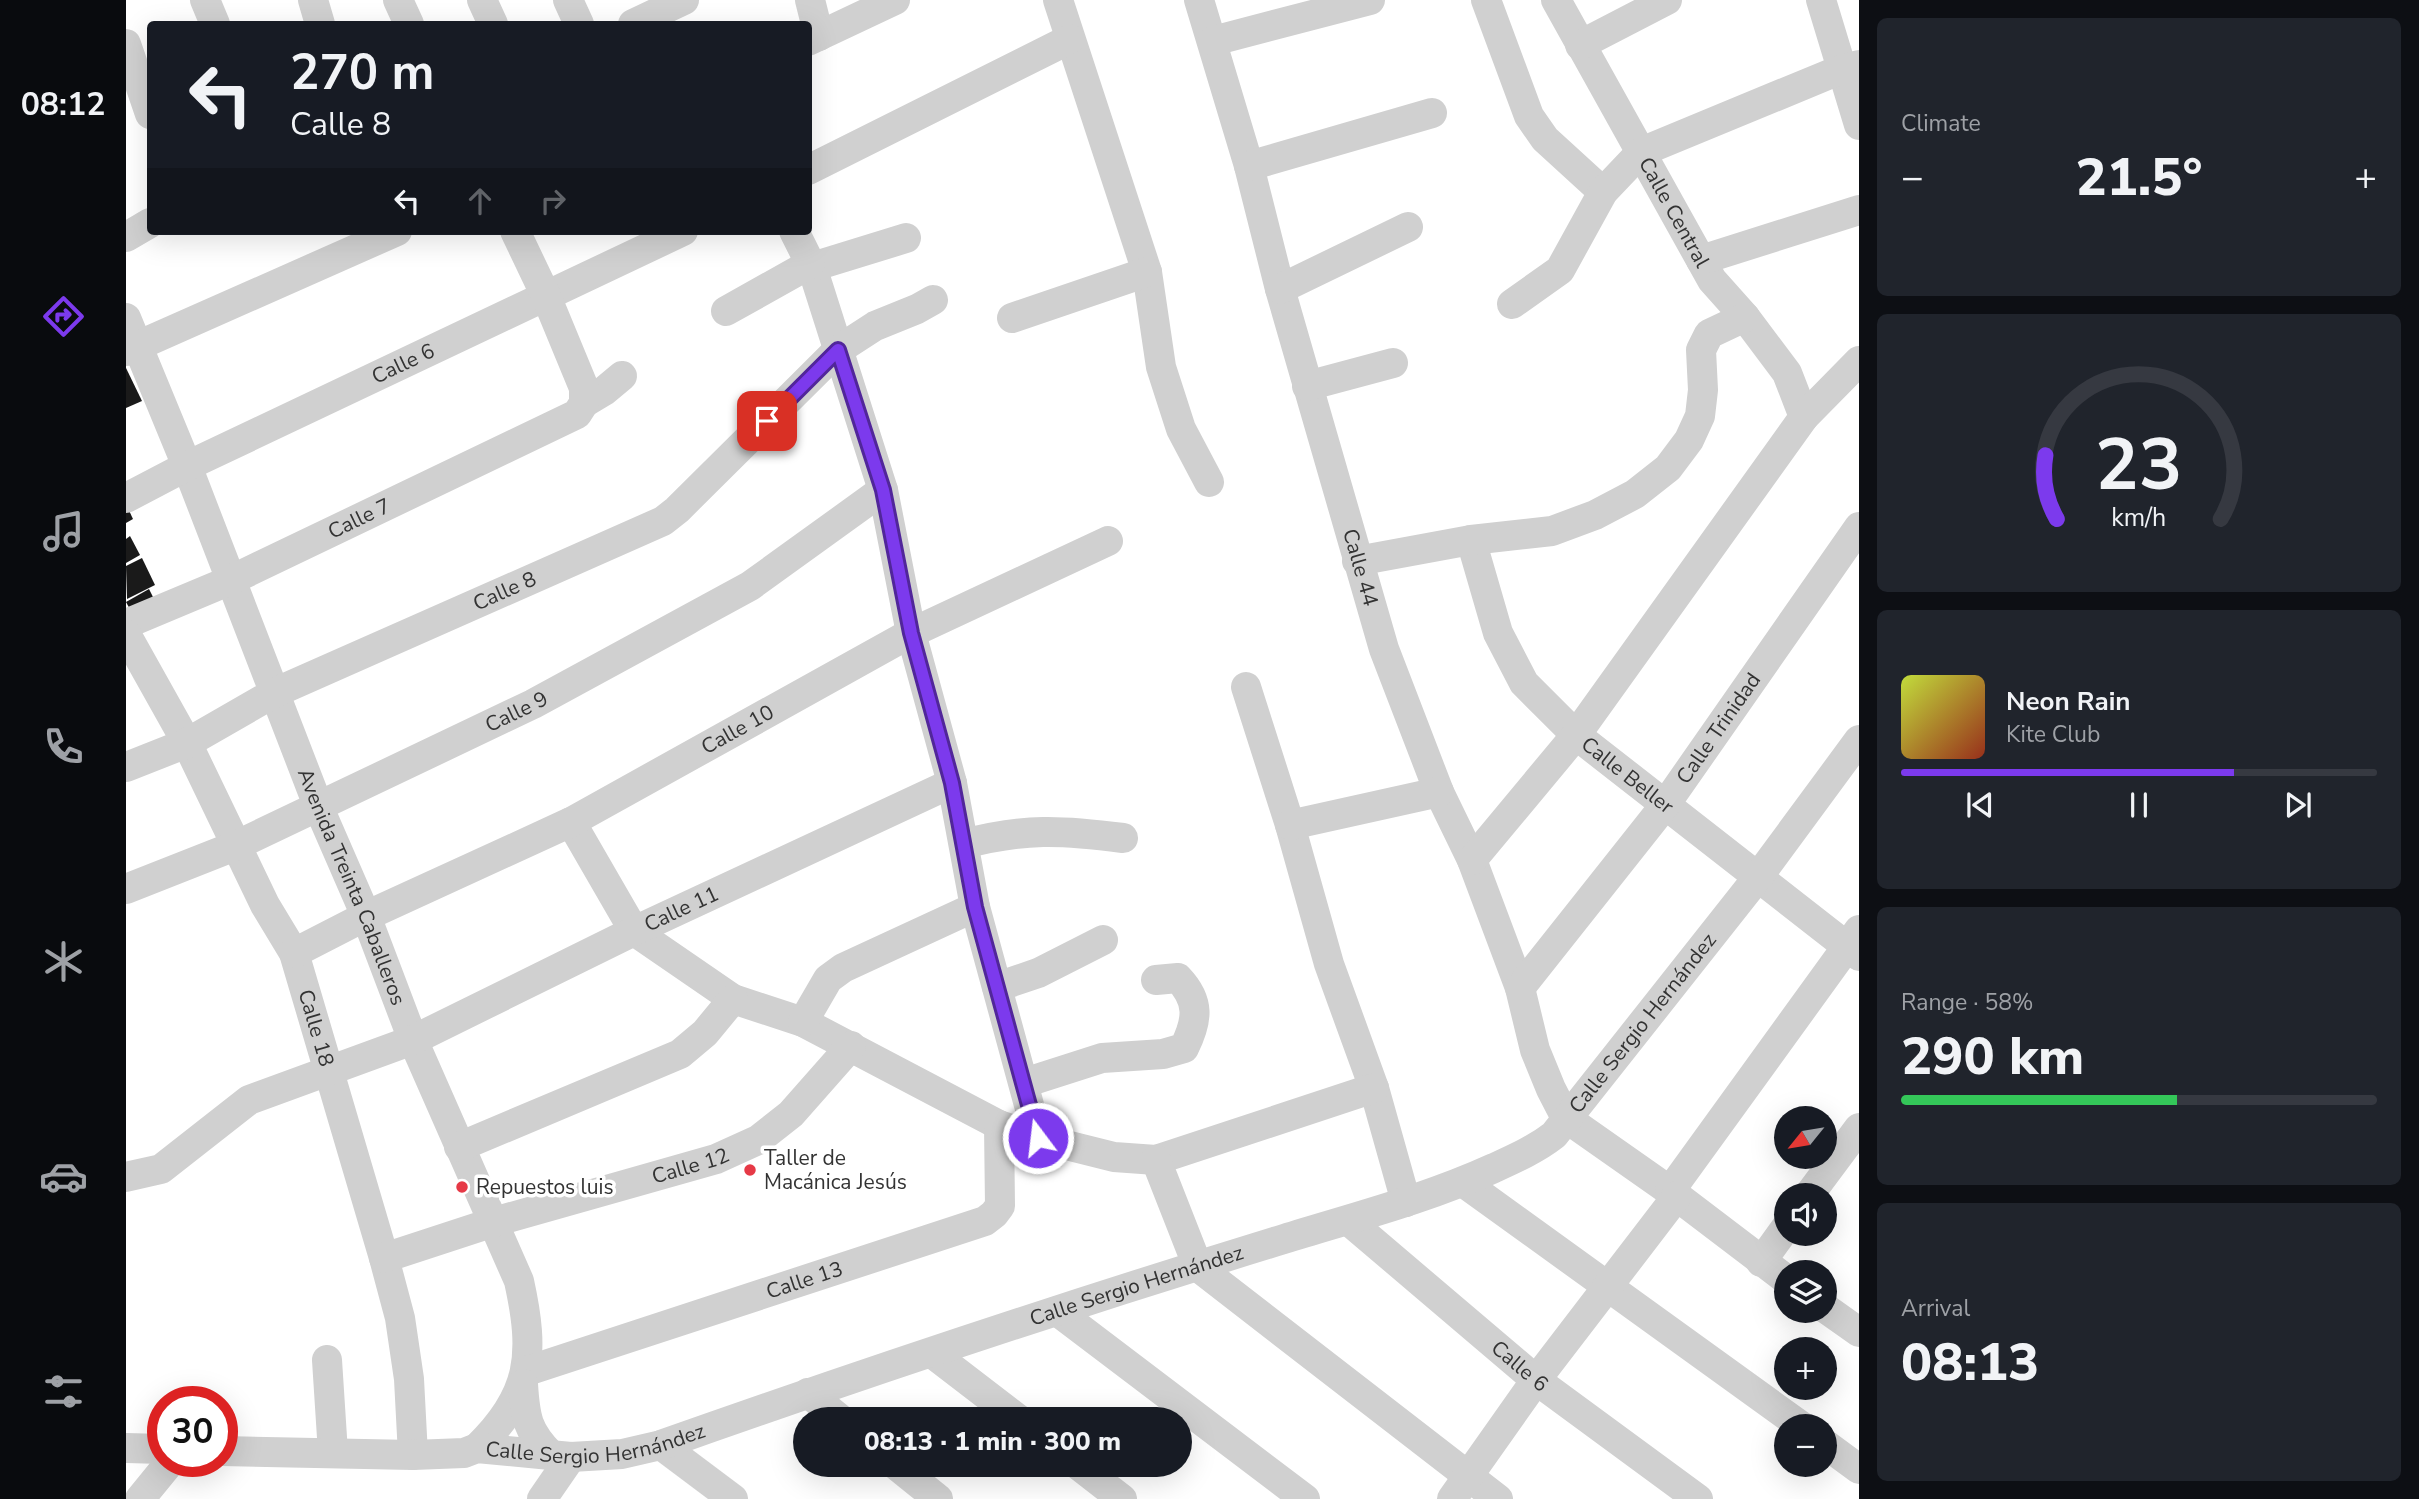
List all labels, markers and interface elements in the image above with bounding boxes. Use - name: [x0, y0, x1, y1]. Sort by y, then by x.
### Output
- text: 270 m: [290, 39, 434, 106]
- icon: left: [175, 49, 266, 140]
- text: 08:12: [21, 83, 105, 126]
- text: Calle 8: [290, 103, 391, 146]
- text: Climate: [1901, 108, 1981, 139]
- text: 21.5°: [2075, 142, 2203, 213]
- street label: Calle Central: [1632, 152, 1717, 273]
- text: −: [1901, 152, 1924, 203]
- text: +: [2354, 152, 2377, 203]
- icon: left: [388, 182, 426, 220]
- icon: ahead: [461, 182, 499, 220]
- icon: right: [534, 182, 572, 220]
- icon: directions: [39, 292, 88, 341]
- street label: Calle 6: [367, 337, 439, 391]
- pin: [737, 391, 797, 451]
- icon: arrive: [748, 402, 786, 440]
- text: 23: [2095, 416, 2183, 516]
- street label: Calle 7: [323, 492, 395, 546]
- text: km/h: [2111, 501, 2167, 535]
- icon: music: [39, 507, 88, 556]
- street label: Calle 44: [1336, 526, 1385, 609]
- street label: Calle 8: [469, 565, 541, 617]
- street label: Calle Trinidad: [1670, 667, 1767, 790]
- text: Neon Rain: [2006, 684, 2131, 719]
- street label: Calle 9: [480, 685, 553, 739]
- street label: Calle 10: [696, 698, 779, 761]
- text: Kite Club: [2006, 719, 2100, 750]
- icon: phone: [39, 722, 88, 771]
- street label: Calle Beller: [1575, 730, 1680, 820]
- street label: Avenida Treinta Caballeros: [291, 764, 413, 1009]
- icon: previous: [1961, 786, 1999, 824]
- icon: pause: [2120, 786, 2158, 824]
- icon: next: [2279, 786, 2317, 824]
- street label: Calle 11: [640, 880, 723, 938]
- street label: Calle Sergio Hernández: [1563, 927, 1723, 1119]
- icon: climate: [39, 937, 88, 986]
- street label: Calle 18: [292, 986, 341, 1070]
- text: Range · 58%: [1901, 987, 2033, 1018]
- text: 290 km: [1901, 1021, 2084, 1092]
- position arrow: [1001, 1101, 1075, 1175]
- north arrow: [1774, 1106, 1838, 1169]
- map controls: [1774, 1106, 1837, 1477]
- street label: Calle 12: [649, 1141, 734, 1191]
- place label: Taller de Macánica Jesús: [764, 1144, 907, 1196]
- icon: car: [39, 1152, 88, 1201]
- marker: Taller de Macánica Jesús: [742, 1162, 758, 1178]
- place label: Repuestos luis: [476, 1173, 614, 1201]
- marker: Repuestos luis: [454, 1179, 470, 1195]
- button: sound: [1774, 1183, 1837, 1246]
- street label: Calle Sergio Hernández: [1026, 1238, 1247, 1333]
- street label: Calle 13: [763, 1255, 846, 1306]
- button: layers: [1774, 1260, 1837, 1323]
- text: Arrival: [1901, 1293, 1970, 1324]
- text: 08:13: [1901, 1327, 2039, 1398]
- street label: Calle 6: [1485, 1334, 1554, 1398]
- button: +: [1774, 1337, 1837, 1400]
- icon: filters: [39, 1367, 88, 1416]
- speed limit sign: 30: [147, 1386, 238, 1477]
- button: −: [1774, 1414, 1837, 1477]
- street label: Calle Sergio Hernández: [484, 1417, 709, 1471]
- text: 08:13 · 1 min · 300 m: [864, 1424, 1121, 1459]

